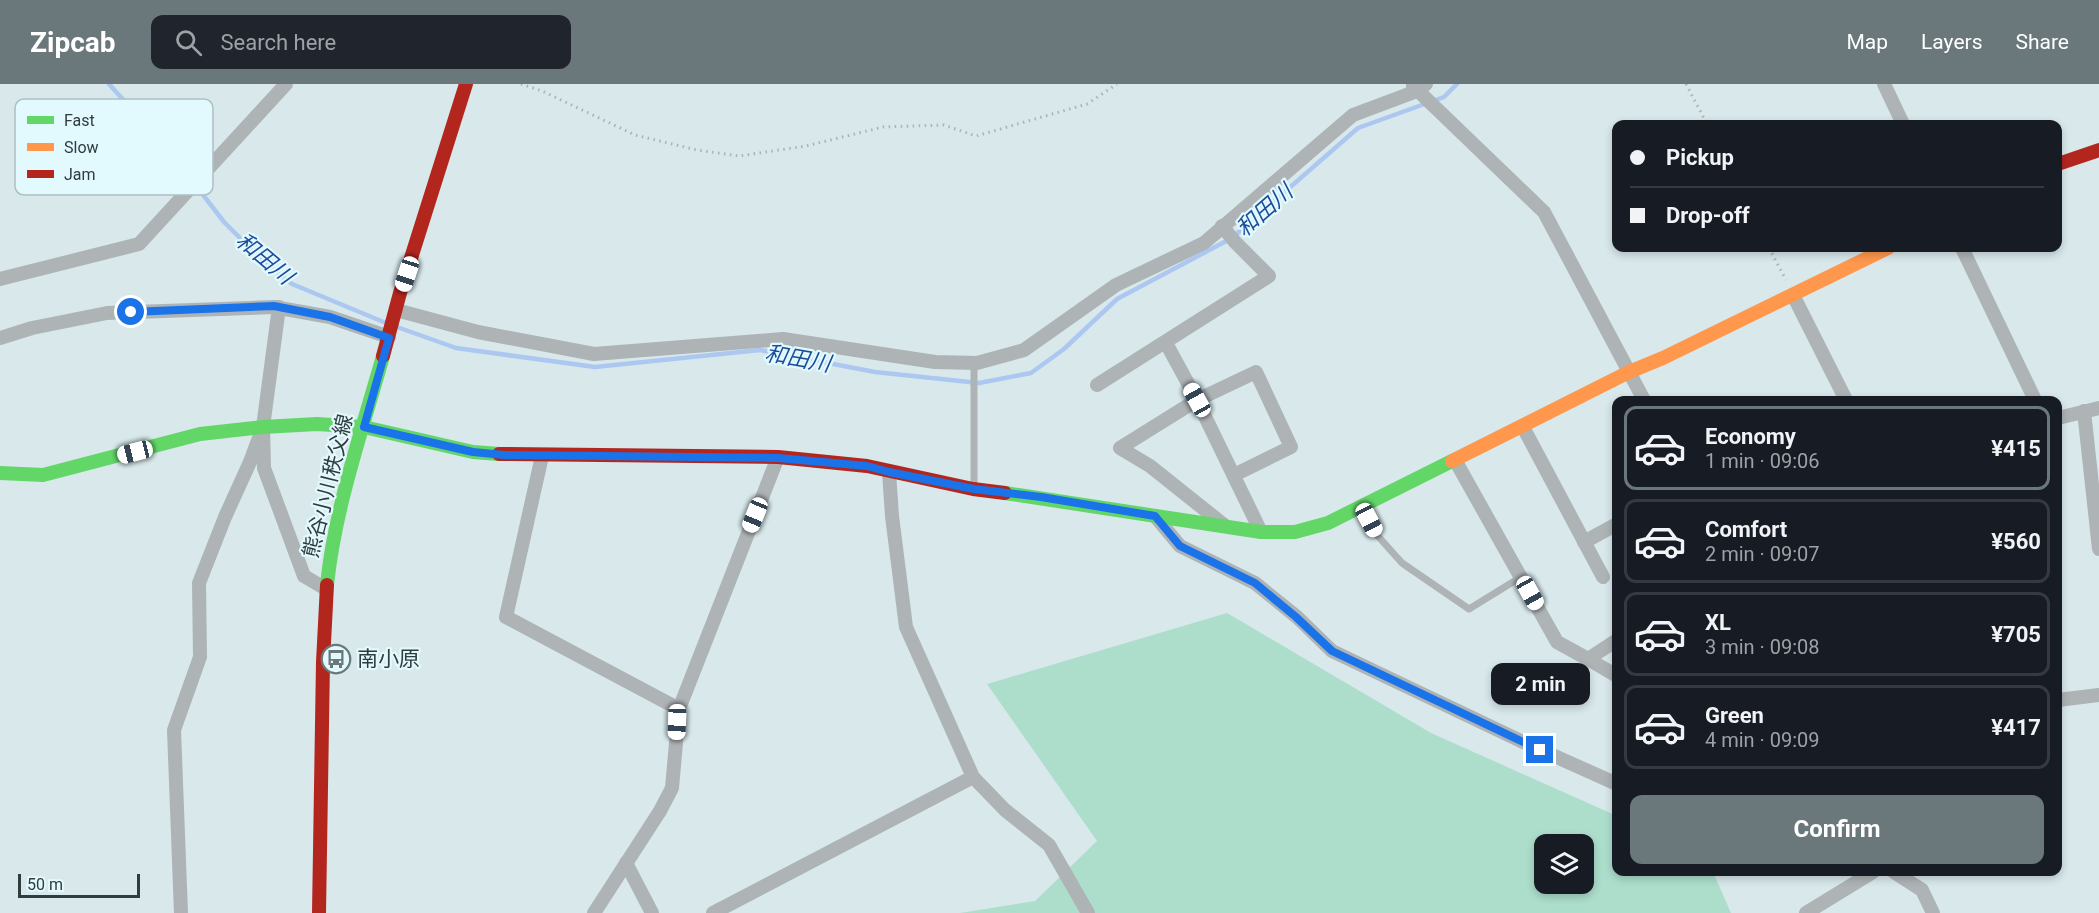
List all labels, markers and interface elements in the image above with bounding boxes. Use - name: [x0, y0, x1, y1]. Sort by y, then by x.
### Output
- search box: [151, 15, 571, 69]
- text: Zipcab: [30, 26, 115, 59]
- icon: search: [172, 26, 205, 59]
- text: Search here: [220, 30, 336, 55]
- text: Map: [1846, 30, 1888, 54]
- text: Layers: [1921, 30, 1982, 54]
- text: Share: [2015, 30, 2069, 54]
- legend: [15, 99, 213, 195]
- text: Fast: [64, 111, 95, 130]
- text: Slow: [64, 138, 99, 157]
- text: Pickup: [1666, 145, 1734, 170]
- text: Jam: [64, 165, 96, 184]
- water label: 和田川: [1231, 178, 1299, 241]
- text: Drop-off: [1666, 203, 1750, 228]
- water label: 和田川: [231, 228, 300, 290]
- car: [393, 254, 421, 294]
- route start: [117, 298, 144, 325]
- water label: 和田川: [763, 340, 835, 377]
- car: [1180, 380, 1214, 420]
- street label: 熊谷小川秩父線: [299, 412, 357, 560]
- icon: car: [1633, 421, 1687, 475]
- text: Economy: [1705, 424, 1796, 449]
- text: ¥415: [1991, 436, 2041, 461]
- car: [115, 439, 155, 465]
- text: 1 min · 09:06: [1705, 449, 1820, 473]
- car: [740, 495, 770, 535]
- car: [1353, 500, 1385, 540]
- icon: car: [1633, 514, 1687, 568]
- text: Comfort: [1705, 517, 1787, 542]
- text: ¥560: [1991, 529, 2041, 554]
- text: 2 min · 09:07: [1705, 542, 1820, 566]
- car: [1513, 573, 1547, 613]
- icon: car: [1633, 607, 1687, 661]
- text: XL: [1705, 610, 1731, 635]
- text: ¥705: [1991, 622, 2041, 647]
- text: 3 min · 09:08: [1705, 635, 1820, 659]
- bus stop icon: 南小原: [320, 643, 352, 675]
- place label: 南小原: [357, 647, 420, 671]
- callout: 2 min: [1490, 663, 1590, 705]
- text: 2 min: [1515, 672, 1566, 696]
- icon: car: [1633, 700, 1687, 754]
- text: Green: [1705, 703, 1764, 728]
- car: [667, 704, 687, 740]
- text: ¥417: [1991, 715, 2041, 740]
- text: 4 min · 09:09: [1705, 728, 1820, 752]
- route end: [1526, 736, 1553, 763]
- button: Confirm: [1630, 795, 2044, 864]
- map controls: [1534, 834, 1594, 894]
- button: layers: [1534, 834, 1594, 894]
- scale bar: [18, 871, 140, 898]
- text: 50 m: [27, 875, 63, 894]

